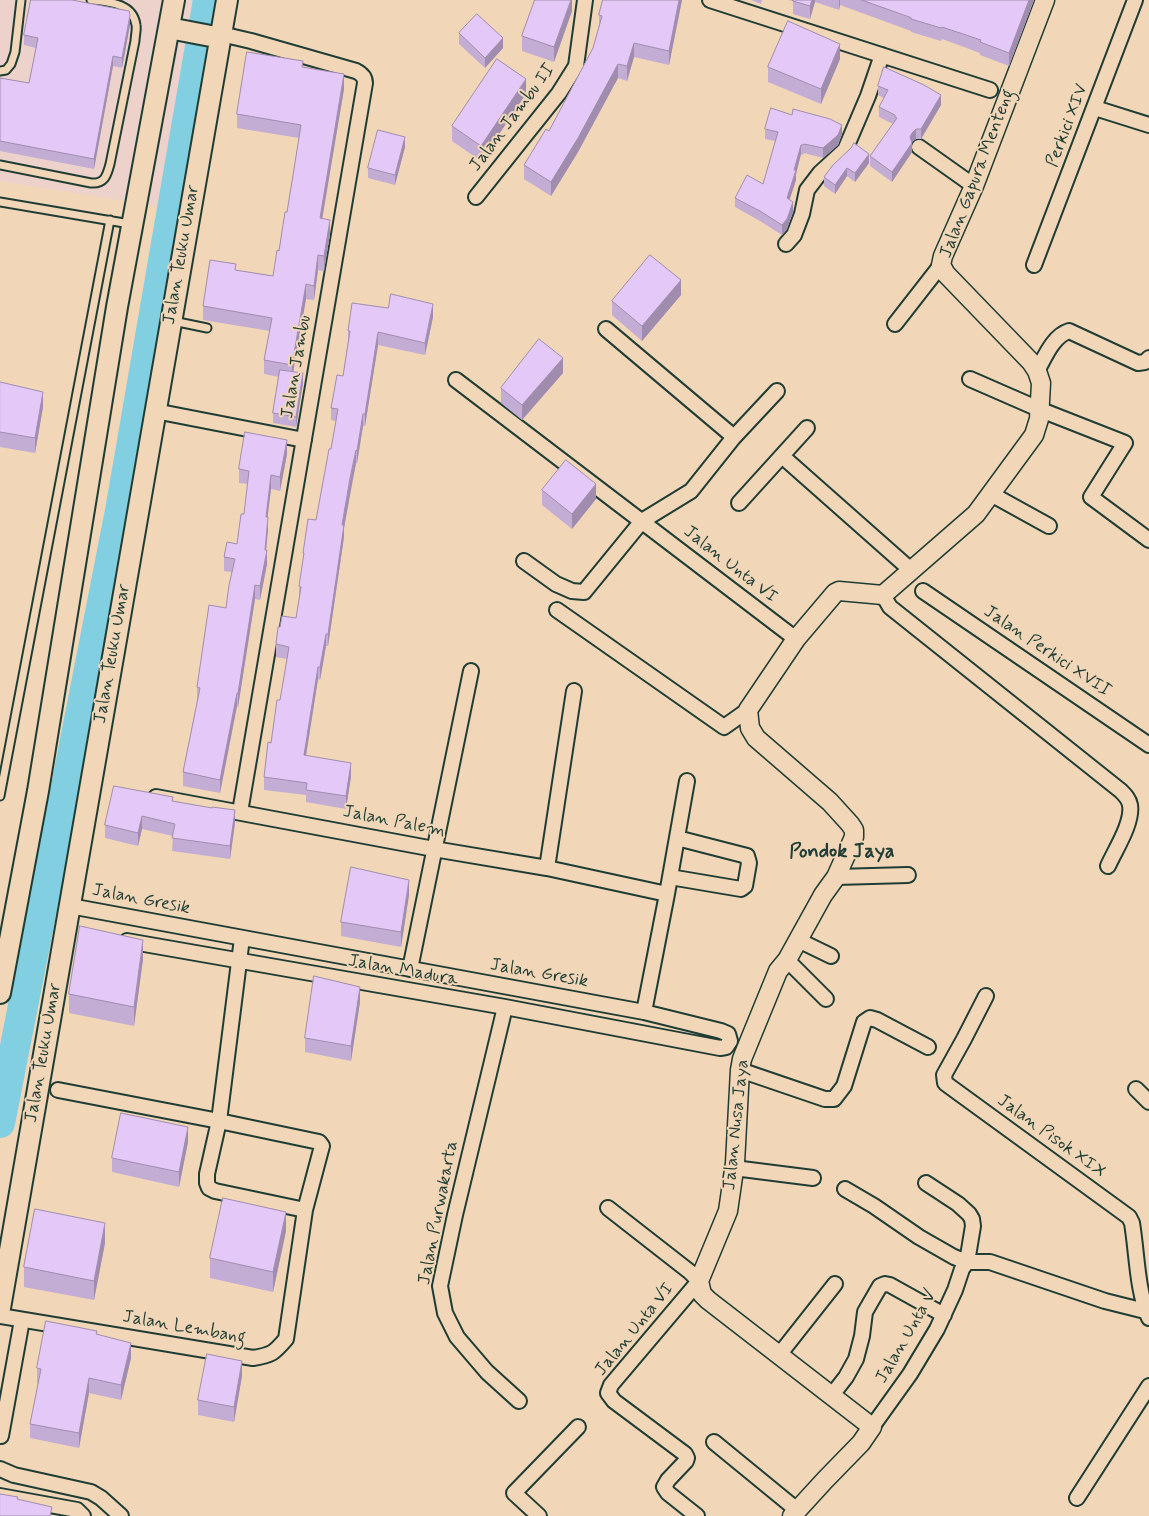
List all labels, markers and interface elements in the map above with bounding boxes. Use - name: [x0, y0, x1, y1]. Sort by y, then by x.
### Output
- street label: Jalan Jambu II: [465, 60, 561, 176]
- street label: Perkici XIV: [1042, 81, 1094, 171]
- street label: Jalan Gapura Menteng: [936, 87, 1020, 261]
- street label: Jalan Teuku Umar: [159, 184, 205, 326]
- street label: Jalan Jambu: [277, 314, 317, 420]
- street label: Jalan Unta VI: [679, 522, 781, 608]
- street label: Jalan Teuku Umar: [90, 583, 136, 725]
- street label: Jalan Perkici XVII: [979, 601, 1115, 703]
- street label: Jalan Palem: [341, 802, 447, 842]
- district label: Pondok Jaya: [789, 841, 895, 865]
- street label: Jalan Gresik: [90, 880, 192, 920]
- street label: Jalan Madura: [346, 951, 460, 991]
- street label: Jalan Gresik: [488, 955, 590, 993]
- street label: Jalan Teuku Umar: [21, 982, 67, 1124]
- street label: Jalan Nusa Jaya: [719, 1058, 755, 1192]
- street label: Jalan Pisok XIX: [992, 1090, 1110, 1184]
- street label: Jalan Purwakarta: [414, 1139, 464, 1287]
- street label: Jalan Unta VI: [591, 1279, 679, 1381]
- street label: Jalan Unta V: [872, 1286, 942, 1388]
- street label: Jalan Lembang: [121, 1307, 247, 1349]

